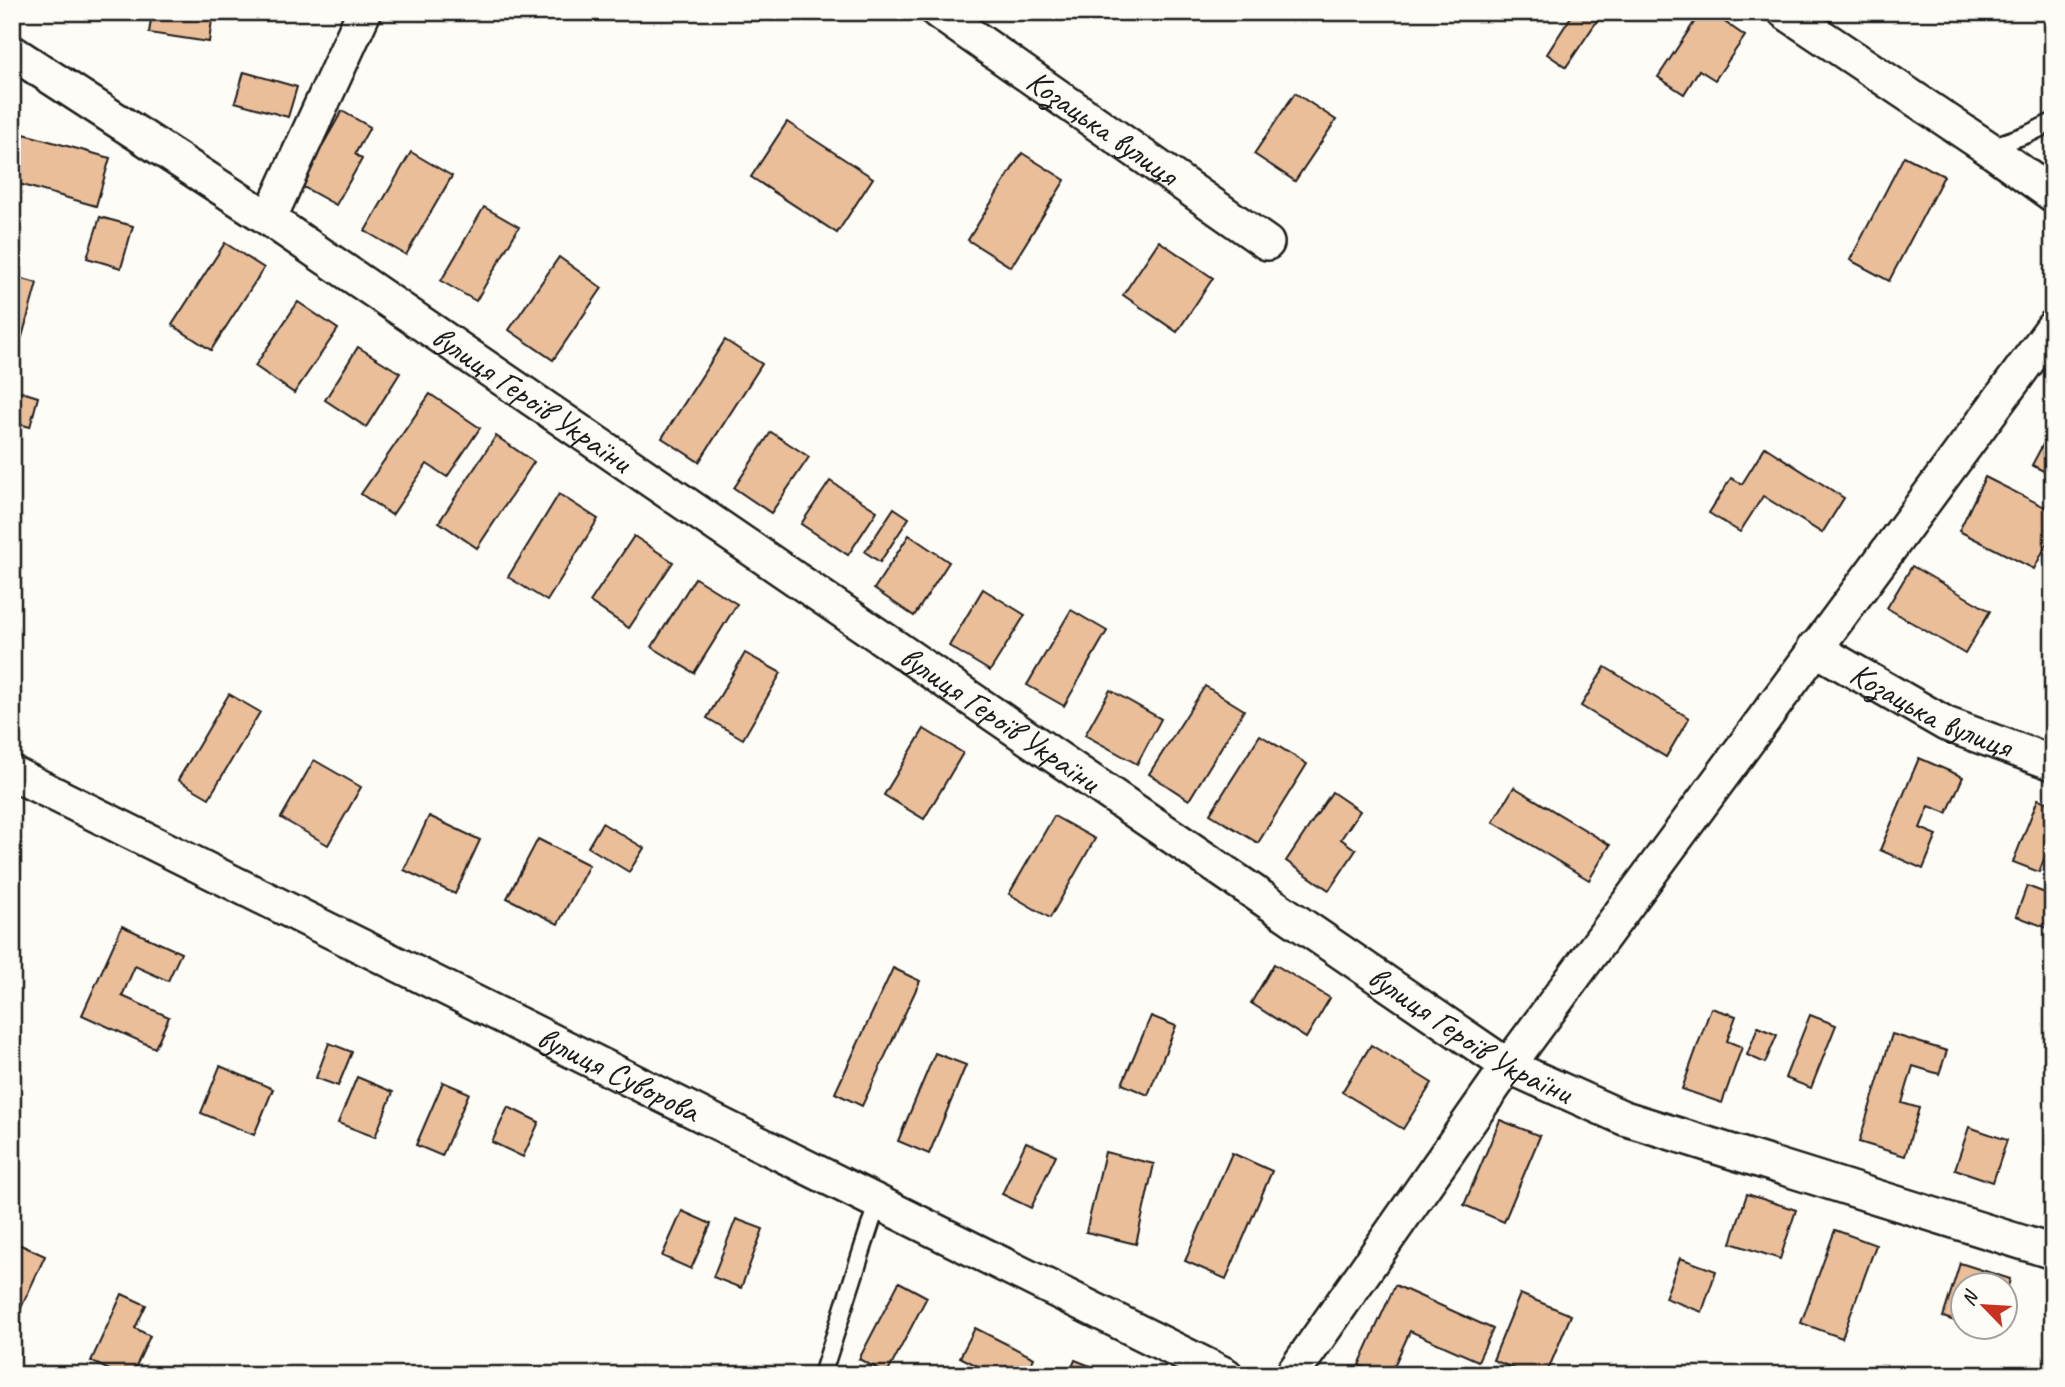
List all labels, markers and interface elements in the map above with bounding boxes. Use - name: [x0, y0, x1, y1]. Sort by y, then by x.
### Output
- street label: Козацька вулиця: [1019, 60, 1189, 197]
- street label: вулиця Героїв України: [424, 316, 641, 483]
- street label: вулиця Героїв України: [892, 636, 1110, 803]
- street label: Козацька вулиця: [1843, 652, 2020, 768]
- street label: вулиця Героїв України: [1360, 956, 1580, 1114]
- street label: вулиця Суворова: [531, 1016, 709, 1133]
- north arrow: [1950, 1272, 2020, 1342]
- text: N: [1956, 1286, 1984, 1310]

